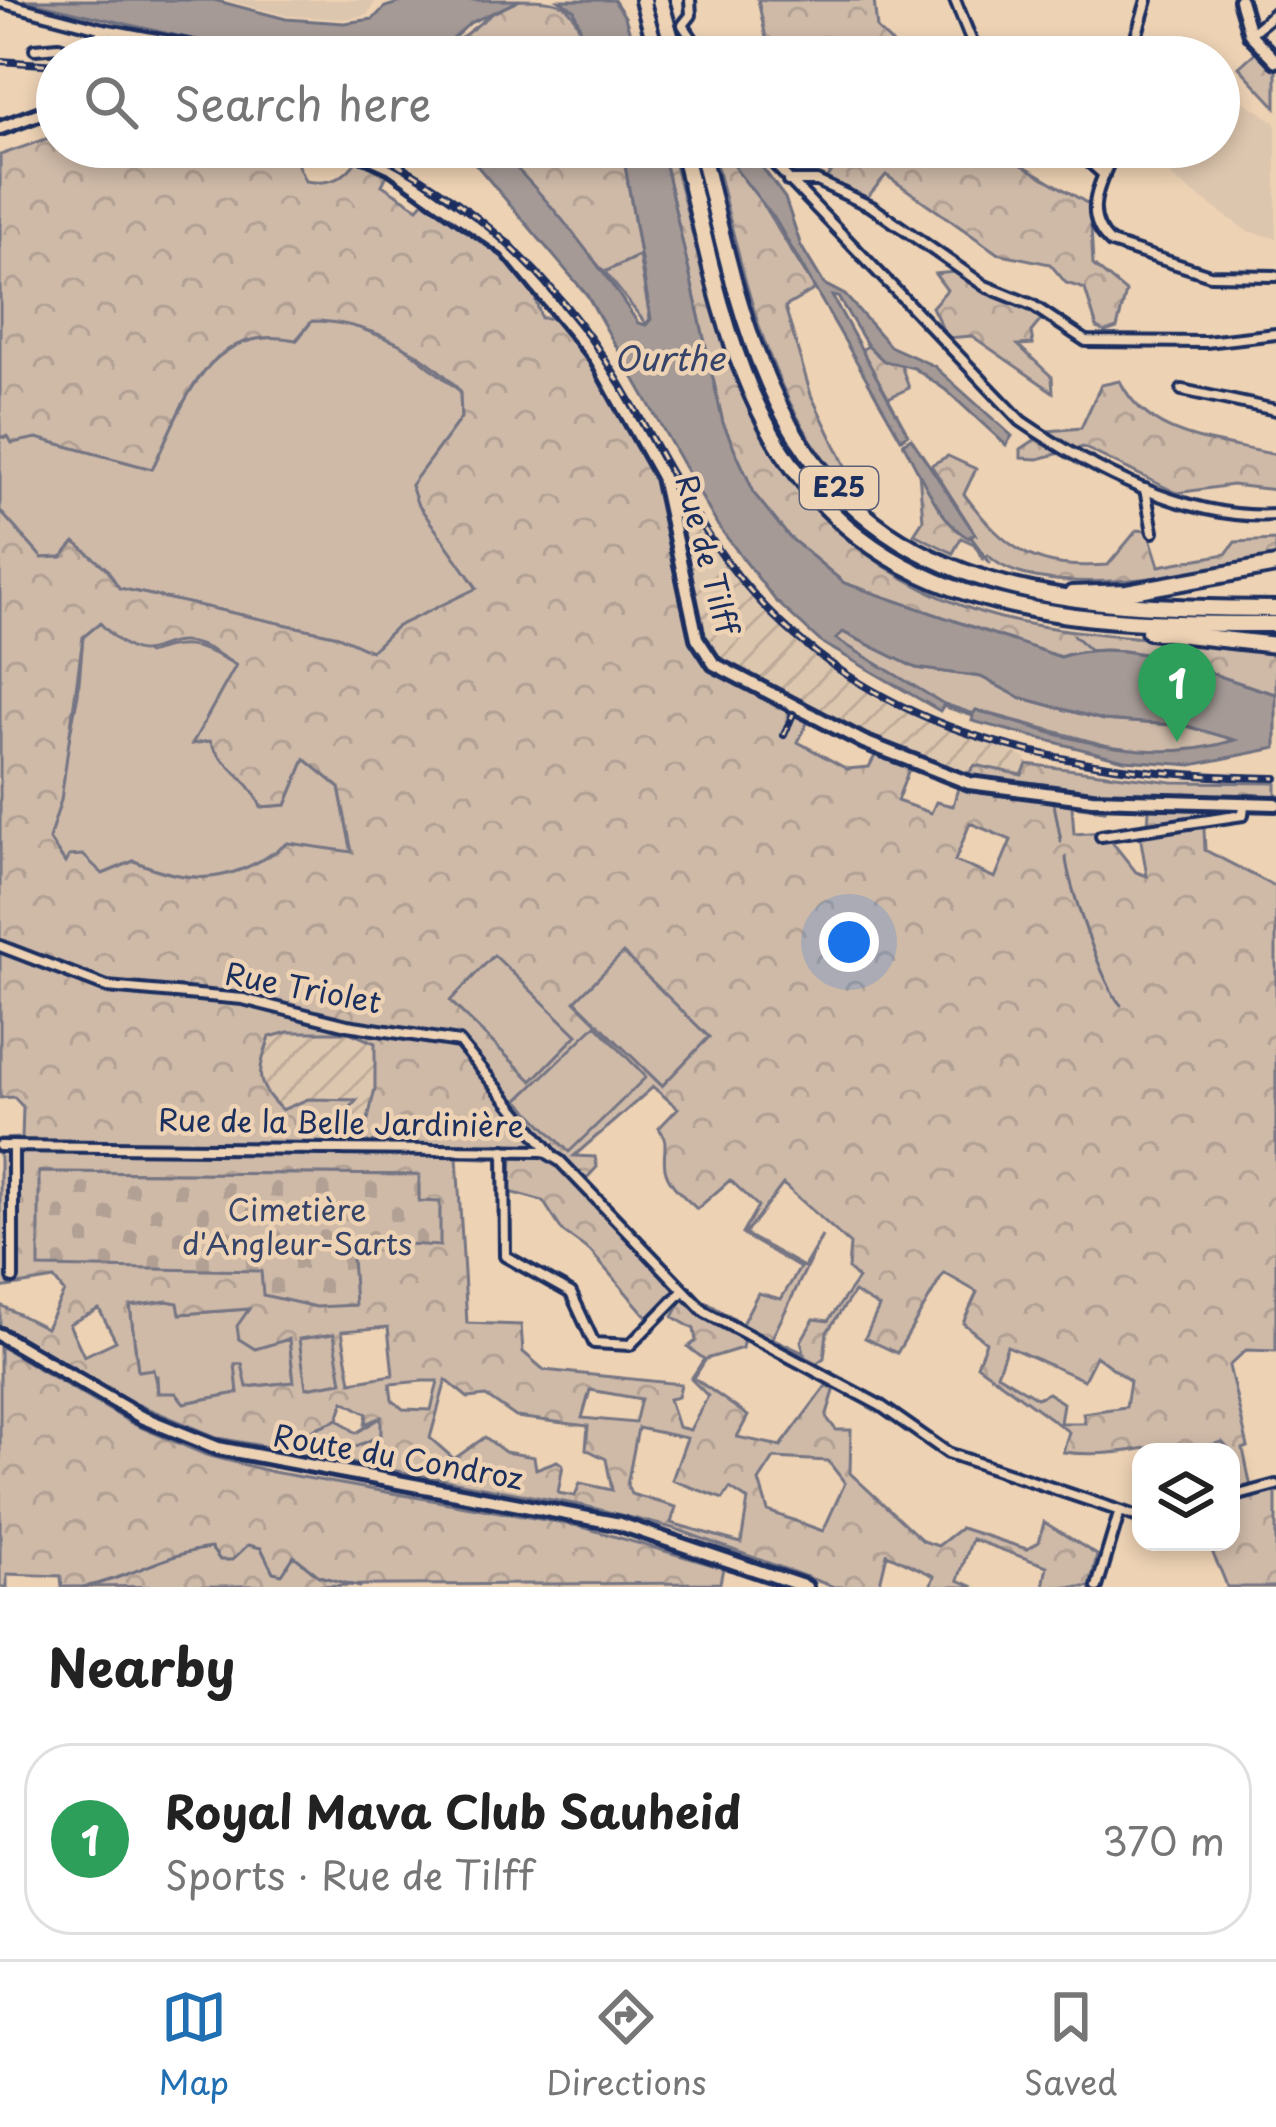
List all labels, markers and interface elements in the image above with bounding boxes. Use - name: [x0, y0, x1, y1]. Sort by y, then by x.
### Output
- search box: [36, 36, 1240, 168]
- text: Search here: [174, 68, 431, 136]
- icon: search: [78, 69, 144, 135]
- water label: Ourthe: [613, 332, 726, 382]
- road number: E25: [800, 467, 878, 509]
- street label: Rue de Tilff: [666, 469, 752, 641]
- pin: 1: [1138, 643, 1216, 742]
- your location: [819, 912, 879, 972]
- street label: Rue Triolet: [222, 949, 385, 1024]
- street label: Rue de la Belle Jardinière: [158, 1096, 524, 1147]
- park label: Cimetière d'Angleur-Sarts: [182, 1186, 412, 1265]
- street label: Route du Condroz: [270, 1411, 527, 1500]
- map controls: [1132, 1443, 1240, 1551]
- button: layers: [1132, 1443, 1240, 1551]
- text: Nearby: [48, 1627, 235, 1704]
- text: Royal Mava Club Sauheid: [165, 1776, 741, 1844]
- text: 1: [81, 1810, 99, 1869]
- text: 370 m: [1102, 1810, 1225, 1869]
- text: Sports · Rue de Tilff: [165, 1844, 534, 1903]
- tab: Map: [159, 1984, 229, 2106]
- tab: Directions: [546, 1984, 707, 2106]
- tab: Saved: [1024, 1984, 1117, 2106]

